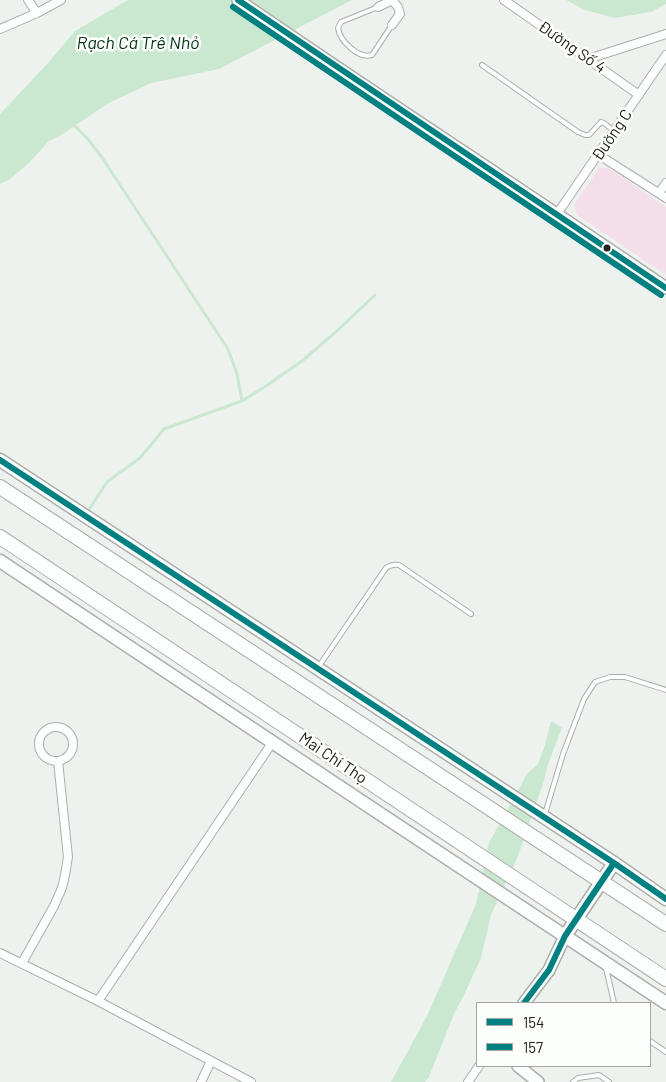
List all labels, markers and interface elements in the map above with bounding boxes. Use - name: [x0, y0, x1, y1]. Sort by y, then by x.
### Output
- street label: Đường Số 4: [534, 17, 610, 77]
- water label: Rạch Cá Trê Nhỏ: [77, 32, 199, 54]
- street label: Đường C: [588, 106, 636, 164]
- unlabelled marker: [602, 243, 612, 253]
- street label: Mai Chí Thọ: [295, 728, 371, 788]
- legend: [476, 1002, 651, 1067]
- text: 154: [523, 1013, 544, 1031]
- text: 157: [523, 1038, 543, 1056]

